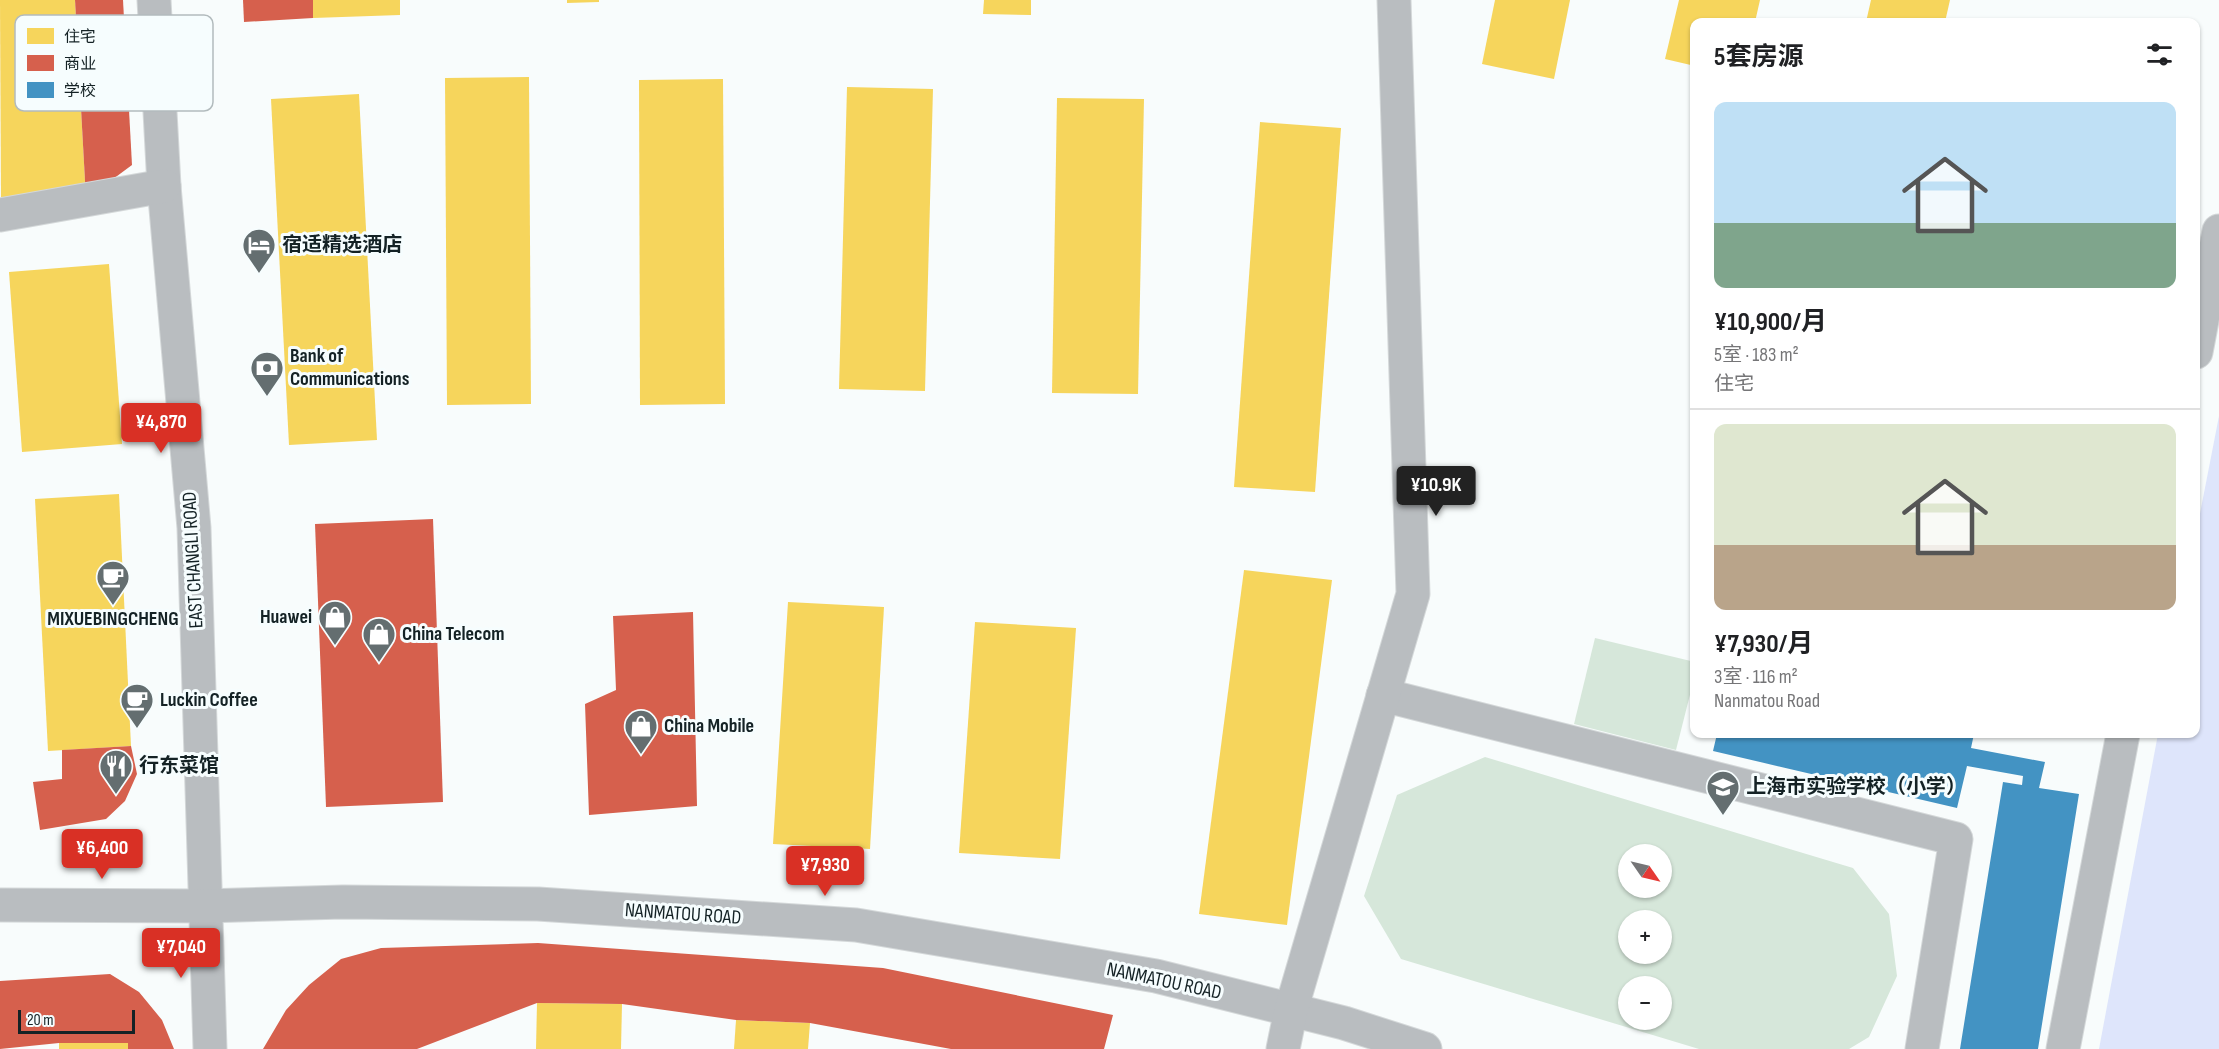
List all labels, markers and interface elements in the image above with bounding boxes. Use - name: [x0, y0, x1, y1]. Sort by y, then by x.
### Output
- legend: [15, 15, 213, 111]
- text: 住宅: [64, 28, 96, 47]
- icon: filters: [2143, 38, 2176, 71]
- text: 5套房源: [1714, 42, 1803, 73]
- text: 商业: [64, 55, 96, 74]
- text: 学校: [64, 82, 96, 101]
- icon: home: [1891, 141, 1999, 249]
- hotel icon: 宿适精选酒店: [241, 227, 277, 274]
- place label: 宿适精选酒店: [282, 233, 402, 257]
- text: ¥10,900/月: [1714, 307, 1827, 338]
- text: 5室 · 183 m²: [1714, 343, 1799, 367]
- place label: Bank of Communications: [290, 344, 410, 391]
- bank icon: Bank of Communications: [249, 350, 285, 397]
- text: 住宅: [1714, 372, 1754, 396]
- pin: ¥4,870: [112, 403, 210, 454]
- text: ¥4,870: [135, 410, 187, 434]
- icon: home: [1891, 463, 1999, 571]
- pin: ¥10.9K: [1387, 466, 1485, 517]
- text: ¥10.9K: [1411, 473, 1461, 497]
- street label: EAST CHANGLI ROAD: [177, 491, 209, 629]
- cafe icon: MIXUEBINGCHENG: [95, 559, 131, 606]
- shop icon: Huawei: [317, 599, 353, 646]
- place label: Huawei: [260, 605, 312, 629]
- place label: MIXUEBINGCHENG: [47, 607, 179, 631]
- shop icon: China Telecom: [361, 616, 397, 663]
- place label: China Telecom: [402, 622, 504, 646]
- text: ¥7,930/月: [1714, 629, 1813, 660]
- text: 3室 · 116 m²: [1714, 665, 1798, 689]
- cafe icon: Luckin Coffee: [119, 682, 155, 729]
- place label: Luckin Coffee: [160, 688, 258, 712]
- text: Nanmatou Road: [1714, 689, 1820, 713]
- shop icon: China Mobile: [623, 708, 659, 755]
- place label: China Mobile: [664, 714, 754, 738]
- restaurant icon: 行东菜馆: [98, 748, 134, 795]
- place label: 行东菜馆: [139, 754, 219, 778]
- school or university icon: 上海市实验学校（小学）: [1705, 769, 1741, 816]
- place label: 上海市实验学校（小学）: [1746, 775, 1966, 799]
- pin: ¥6,400: [53, 829, 151, 880]
- text: ¥6,400: [76, 836, 128, 860]
- north arrow: [1618, 844, 1672, 898]
- map controls: [1618, 844, 1672, 1030]
- pin: ¥7,930: [776, 846, 874, 897]
- text: ¥7,930: [800, 853, 850, 877]
- street label: NANMATOU ROAD: [624, 898, 742, 930]
- button: +: [1618, 910, 1672, 964]
- pin: ¥7,040: [132, 928, 230, 979]
- text: ¥7,040: [156, 935, 206, 959]
- street label: NANMATOU ROAD: [1104, 957, 1224, 1005]
- button: −: [1618, 976, 1672, 1030]
- scale bar: [18, 1007, 135, 1034]
- text: 20 m: [27, 1011, 54, 1030]

